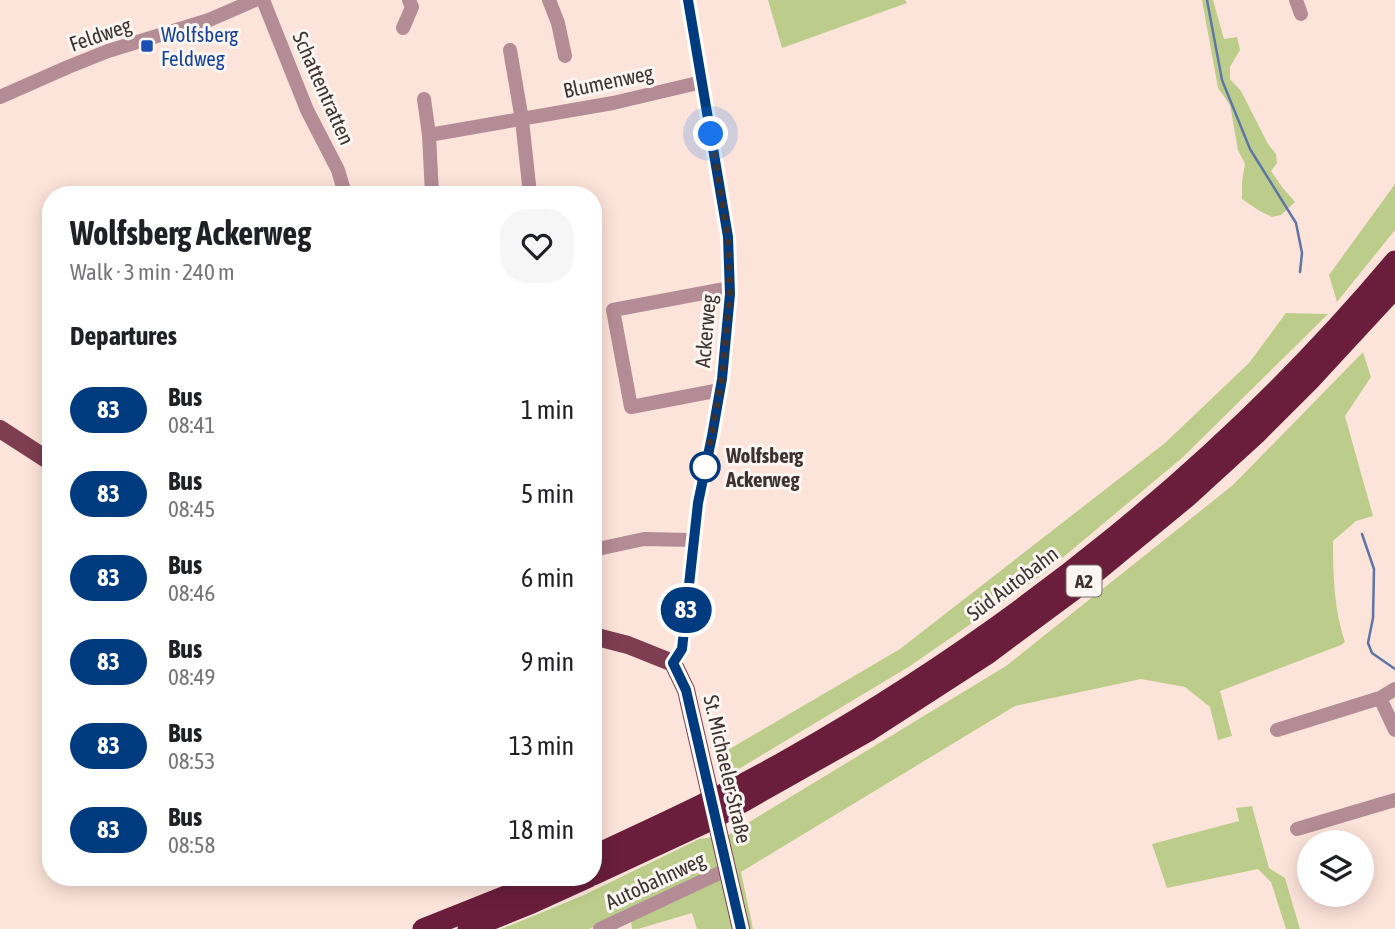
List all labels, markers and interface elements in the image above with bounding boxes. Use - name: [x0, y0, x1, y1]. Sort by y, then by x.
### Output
- street label: Feldweg: [66, 12, 134, 56]
- place label: Wolfsberg Feldweg: [161, 22, 238, 70]
- street label: Schattentratten: [288, 28, 360, 148]
- marker: Wolfsberg Feldweg: [139, 38, 155, 54]
- street label: Blumenweg: [561, 60, 655, 102]
- your location: [693, 116, 728, 151]
- button: heart: [500, 209, 574, 283]
- text: Wolfsberg Ackerweg: [70, 214, 312, 252]
- text: Walk · 3 min · 240 m: [70, 259, 234, 285]
- street label: Ackerweg: [690, 293, 720, 369]
- text: Departures: [70, 321, 177, 351]
- text: Bus: [168, 382, 202, 412]
- text: 1 min: [521, 395, 574, 425]
- text: 83: [97, 396, 120, 423]
- text: 08:41: [168, 412, 215, 438]
- place label: Wolfsberg Ackerweg: [725, 443, 804, 491]
- marker: Wolfsberg Ackerweg: [690, 452, 720, 482]
- text: Bus: [168, 466, 202, 496]
- text: 5 min: [521, 479, 574, 509]
- text: 83: [97, 480, 120, 507]
- text: 08:45: [168, 496, 215, 522]
- street label: Süd Autobahn: [962, 541, 1062, 625]
- text: Bus: [168, 550, 202, 580]
- text: 6 min: [521, 563, 574, 593]
- text: 83: [97, 564, 120, 591]
- road number: A2: [1066, 566, 1102, 596]
- text: 08:46: [168, 580, 215, 606]
- line badge: 83: [654, 587, 718, 633]
- text: 83: [675, 596, 697, 623]
- text: Bus: [168, 634, 202, 664]
- text: 9 min: [521, 647, 574, 677]
- text: 83: [97, 648, 120, 675]
- text: 08:49: [168, 664, 215, 690]
- street label: St. Michaeler Straße: [699, 693, 757, 845]
- text: Bus: [168, 718, 202, 748]
- text: 13 min: [509, 731, 574, 761]
- text: 83: [97, 732, 120, 759]
- text: 08:53: [168, 748, 215, 774]
- text: Bus: [168, 802, 202, 832]
- text: 18 min: [509, 815, 574, 845]
- text: 83: [97, 816, 120, 843]
- map controls: [1297, 830, 1374, 907]
- button: layers: [1297, 830, 1374, 907]
- text: 08:58: [168, 832, 215, 858]
- street label: Autobahnweg: [601, 846, 709, 914]

